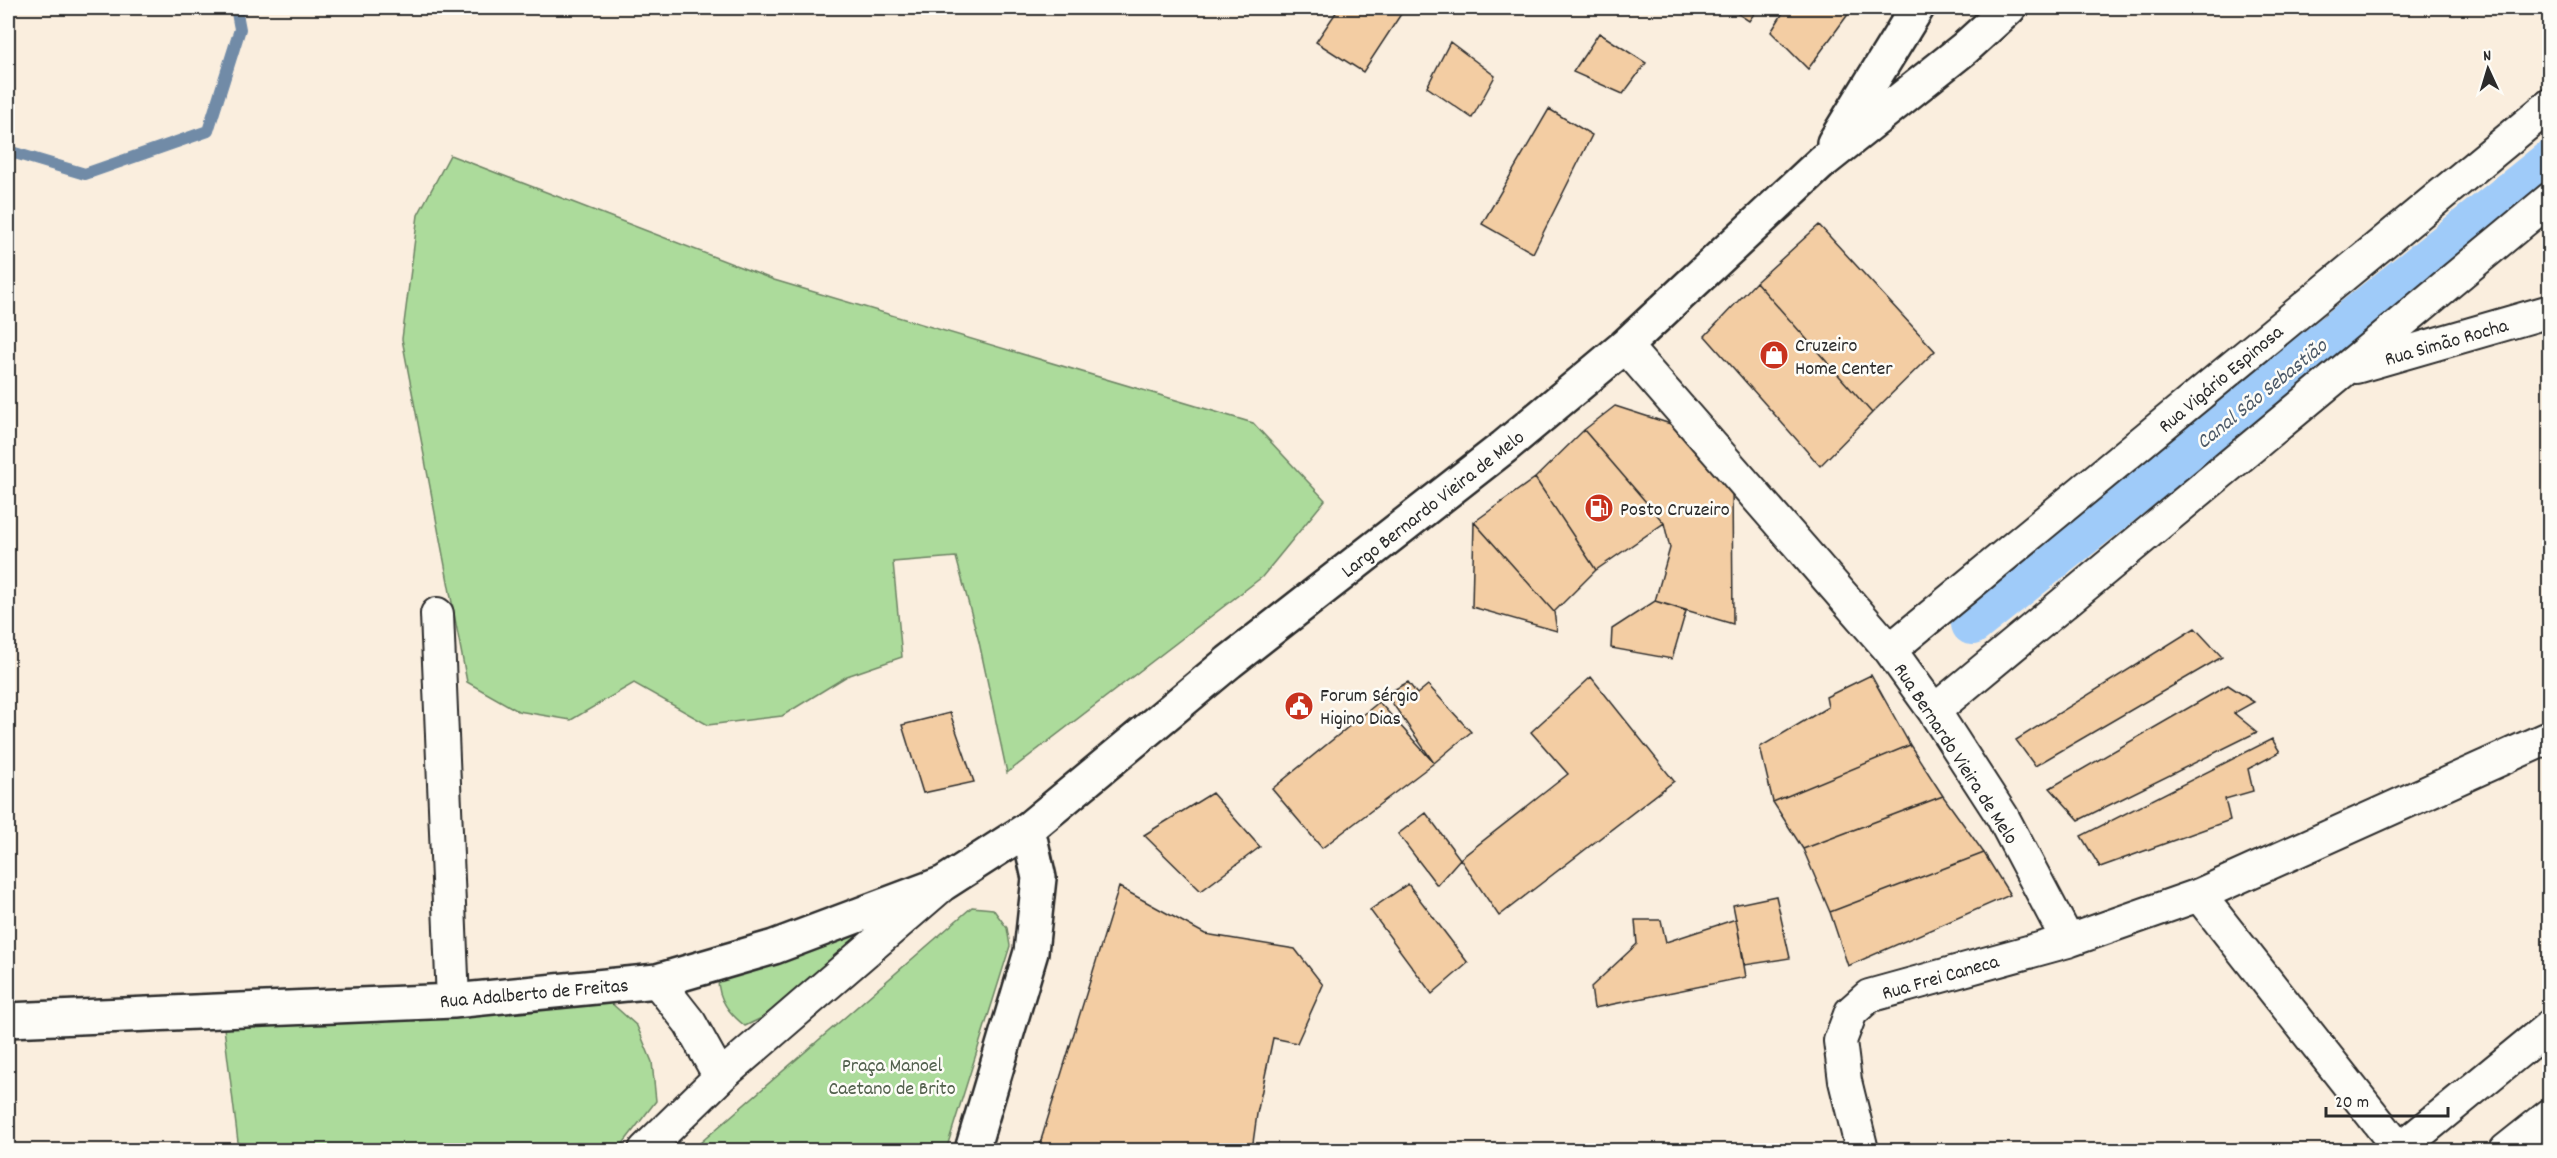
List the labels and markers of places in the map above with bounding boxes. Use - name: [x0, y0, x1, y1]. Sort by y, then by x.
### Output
- place label: Cruzeiro Home Center: [1795, 333, 1893, 384]
- shop icon: Cruzeiro Home Center: [1758, 339, 1790, 371]
- fuel station icon: Posto Cruzeiro: [1583, 492, 1615, 524]
- place label: Posto Cruzeiro: [1620, 497, 1730, 525]
- place label: Forum Sérgio Higino Dias: [1320, 683, 1418, 734]
- public building icon: Forum Sérgio Higino Dias: [1283, 690, 1315, 722]

